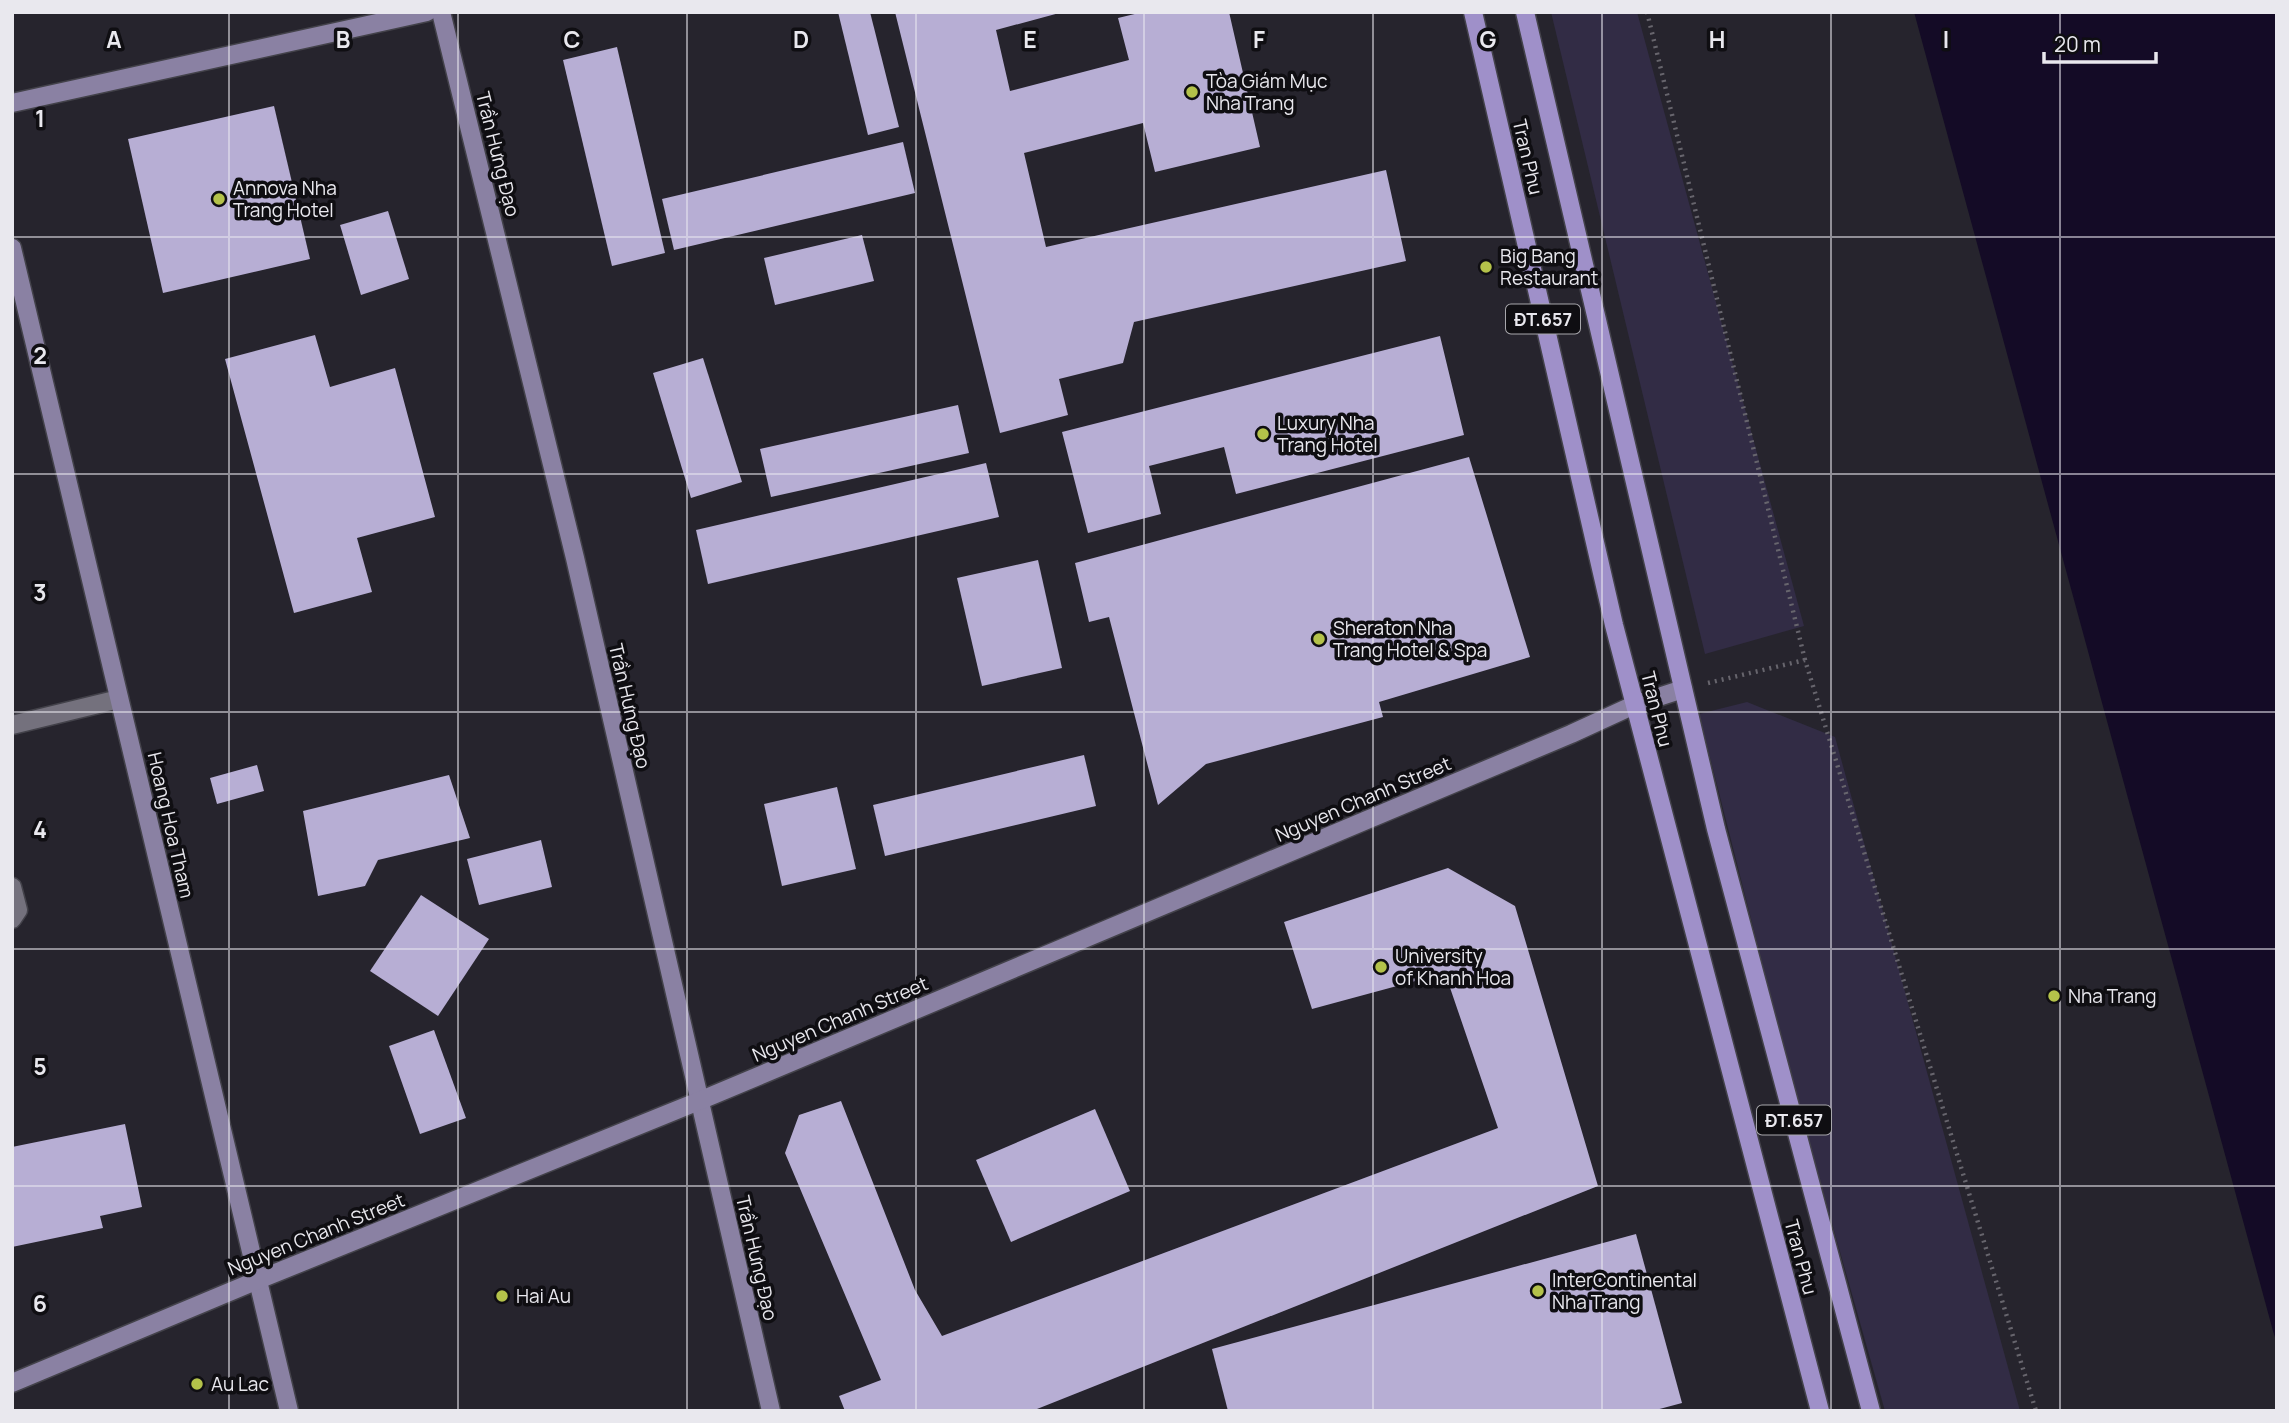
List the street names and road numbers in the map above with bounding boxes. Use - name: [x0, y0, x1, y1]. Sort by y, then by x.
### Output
- street label: Trần Hưng Đạo: [470, 89, 526, 219]
- street label: Tran Phu: [1507, 117, 1549, 197]
- road number: ĐT.657: [1506, 304, 1580, 334]
- street label: Trần Hưng Đạo: [603, 641, 657, 771]
- street label: Tran Phu: [1635, 669, 1679, 749]
- street label: Hoang Hoa Tham: [142, 749, 200, 901]
- street label: Nguyen Chanh Street: [1271, 750, 1455, 848]
- street label: Nguyen Chanh Street: [748, 970, 932, 1068]
- road number: ĐT.657: [1757, 1106, 1831, 1134]
- street label: Nguyen Chanh Street: [224, 1187, 408, 1281]
- street label: Trần Hưng Đạo: [730, 1193, 784, 1323]
- street label: Tran Phu: [1779, 1217, 1823, 1297]

